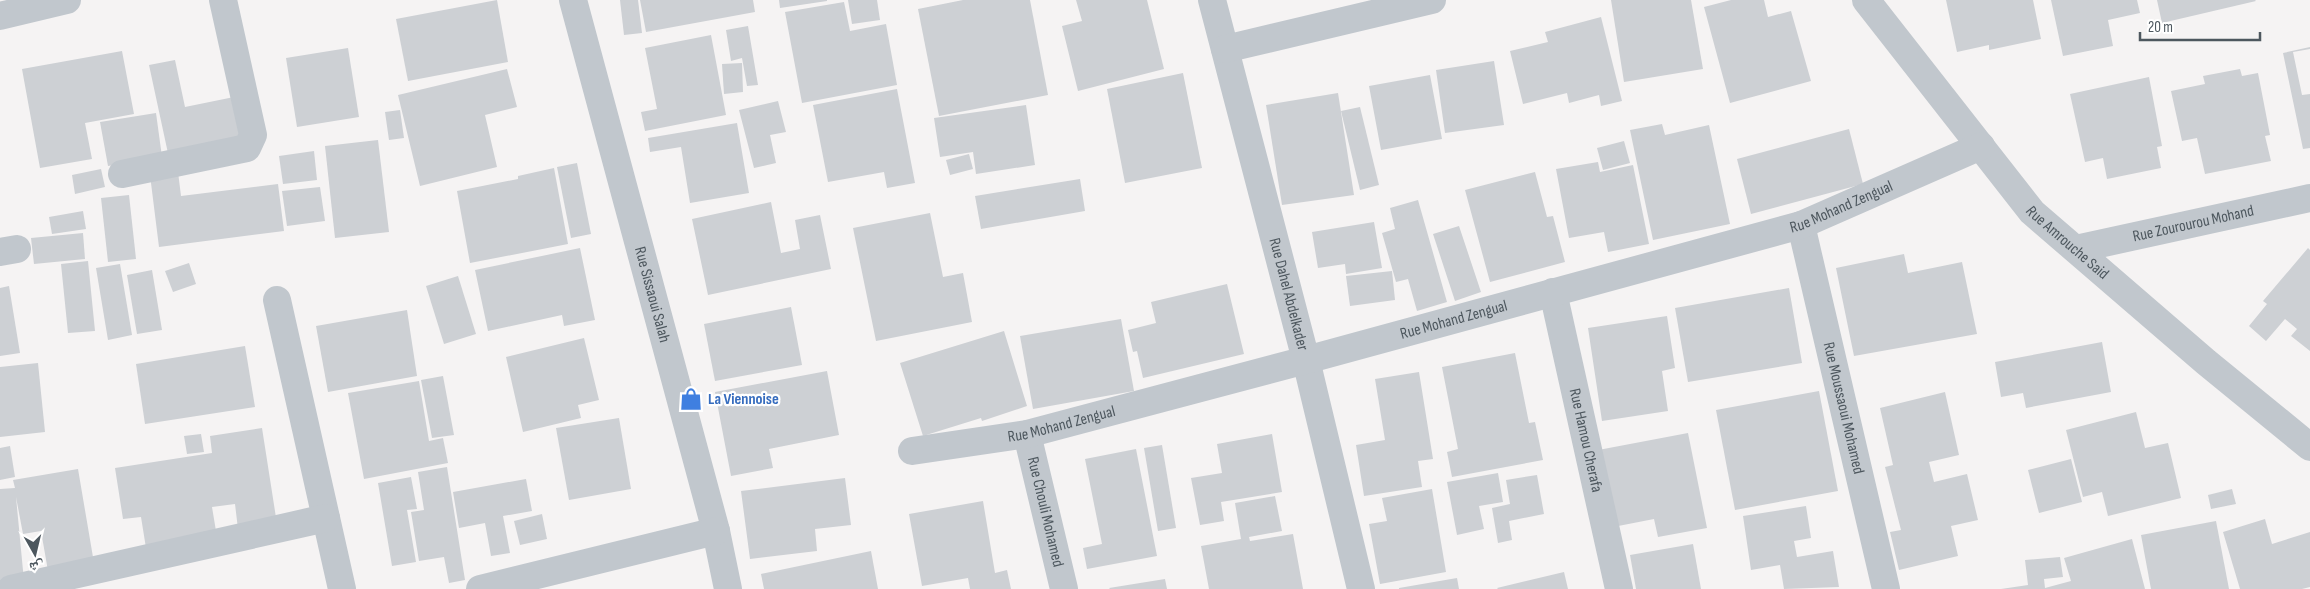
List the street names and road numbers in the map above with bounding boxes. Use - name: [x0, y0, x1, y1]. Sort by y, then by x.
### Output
- street label: Rue Mohand Zengual: [1788, 176, 1896, 237]
- street label: Rue Zourourou Mohand: [2131, 201, 2256, 246]
- street label: Rue Amrouche Said: [2022, 202, 2113, 283]
- street label: Rue Dahel Abdelkader: [1265, 236, 1313, 353]
- street label: Rue Sissaoui Salah: [630, 245, 674, 344]
- street label: Rue Mohand Zengual: [1398, 296, 1509, 343]
- street label: Rue Moussaoui Mohamed: [1819, 340, 1868, 476]
- street label: Rue Hamou Cherafa: [1565, 387, 1607, 494]
- street label: Rue Mohand Zengual: [1006, 402, 1117, 446]
- street label: Rue Chouli Mohamed: [1023, 455, 1068, 569]

